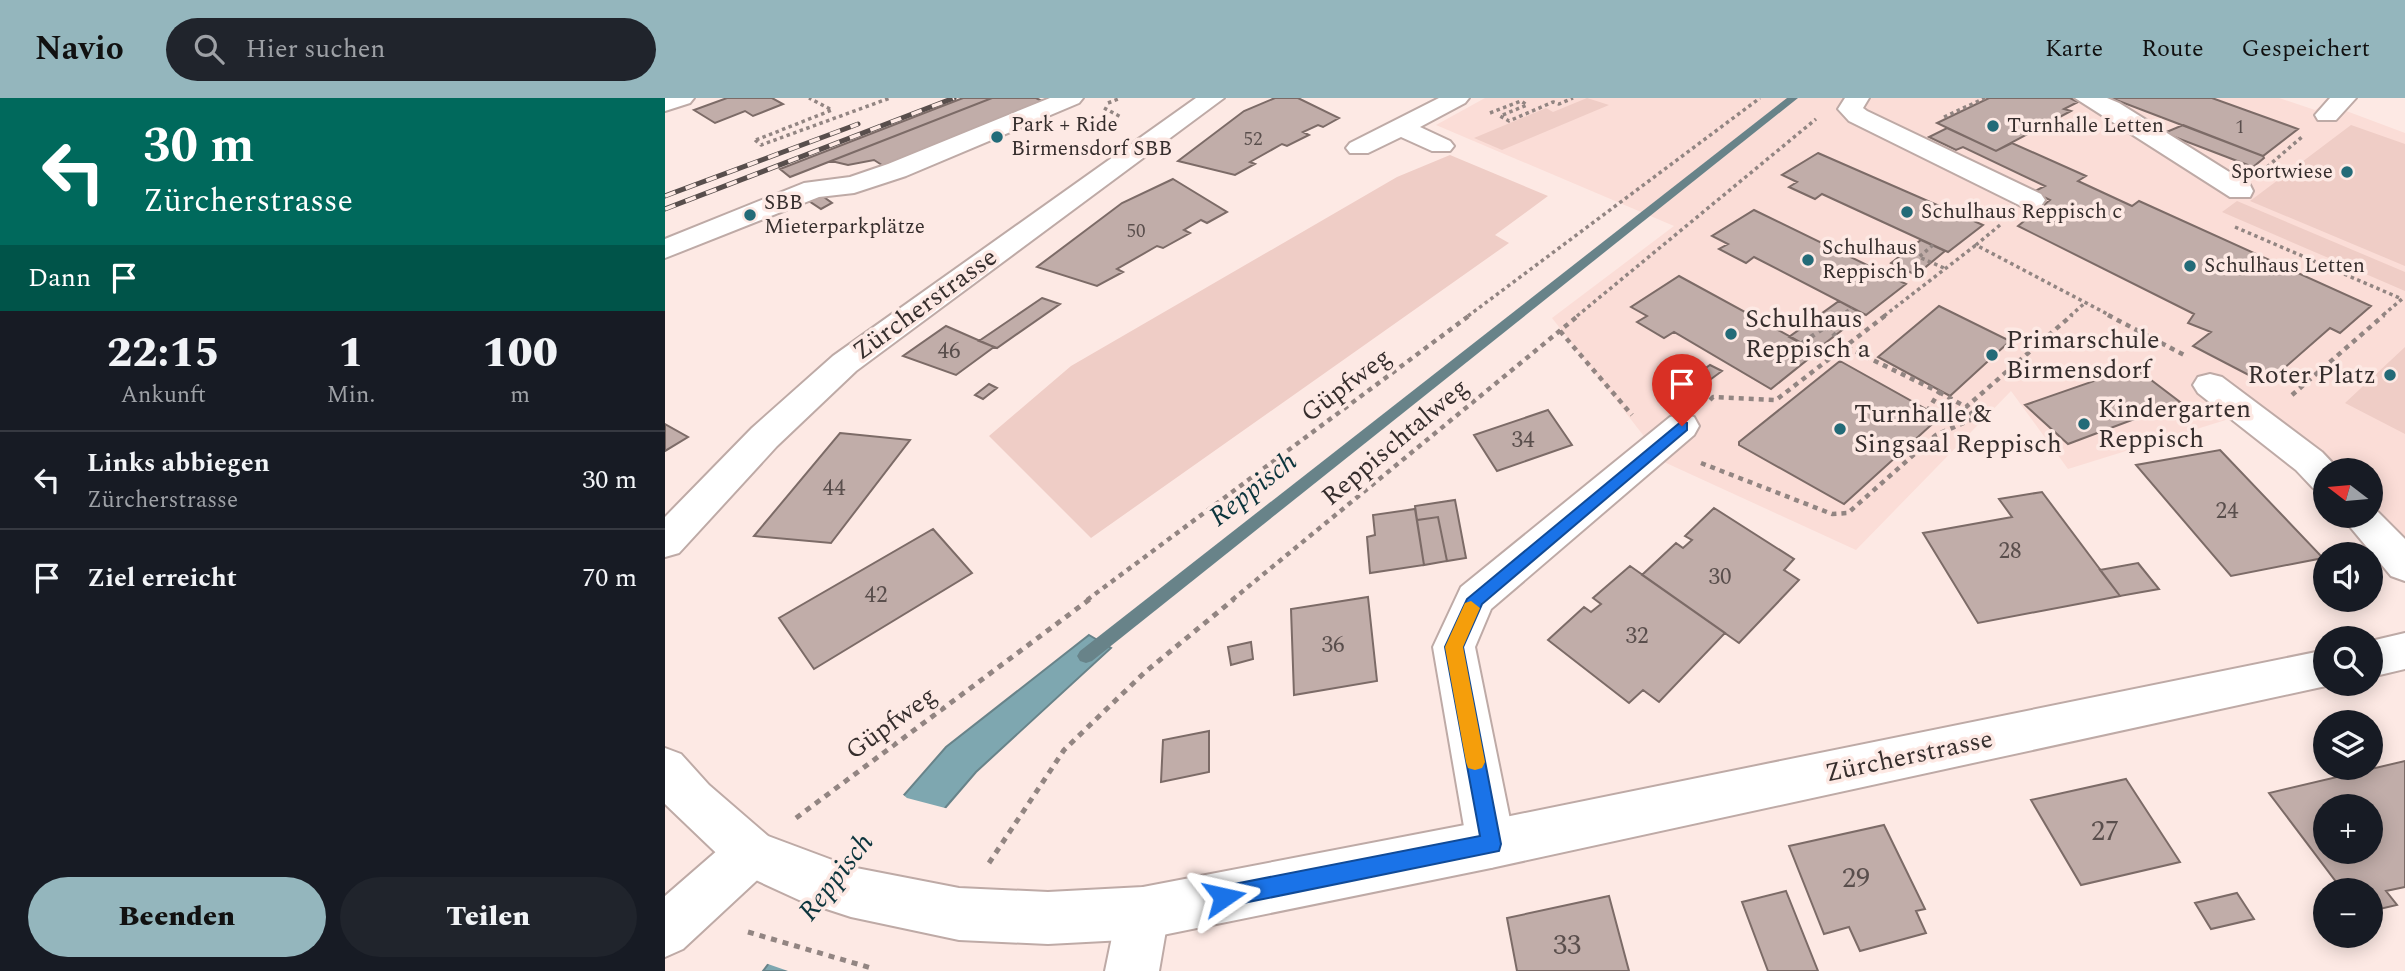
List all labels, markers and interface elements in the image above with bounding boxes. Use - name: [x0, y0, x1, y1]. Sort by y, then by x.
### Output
- search box: [166, 18, 656, 81]
- text: Navio: [35, 24, 124, 74]
- text: Hier suchen: [246, 29, 385, 69]
- icon: search: [190, 30, 228, 68]
- text: Karte: [2045, 31, 2103, 67]
- text: Route: [2141, 31, 2204, 67]
- text: Gespeichert: [2242, 31, 2370, 67]
- text: 30 m: [143, 109, 254, 184]
- place label: Park + Ride Birmensdorf SBB: [1011, 109, 1172, 165]
- place label: Turnhalle Letten: [2007, 110, 2164, 142]
- house number: 1: [2235, 113, 2245, 142]
- marker: Turnhalle Letten: [1985, 118, 2001, 134]
- house number: 52: [1243, 125, 1263, 154]
- icon: left: [28, 126, 119, 217]
- marker: Park + Ride Birmensdorf SBB: [989, 129, 1005, 145]
- place label: Sportwiese: [2231, 156, 2333, 188]
- marker: Sportwiese: [2339, 164, 2355, 180]
- text: Zürcherstrasse: [143, 177, 353, 226]
- place label: SBB Mieterparkplätze: [764, 187, 925, 243]
- place label: Schulhaus Reppisch c: [1921, 196, 2122, 228]
- marker: Schulhaus Reppisch c: [1899, 204, 1915, 220]
- marker: SBB Mieterparkplätze: [742, 207, 758, 223]
- house number: 50: [1126, 217, 1146, 246]
- place label: Schulhaus Reppisch b: [1822, 232, 1925, 288]
- street label: Zürcherstrasse: [844, 238, 1006, 370]
- place label: Schulhaus Letten: [2204, 250, 2365, 282]
- marker: Schulhaus Reppisch b: [1800, 252, 1816, 268]
- text: Dann: [28, 258, 91, 298]
- marker: Schulhaus Letten: [2182, 258, 2198, 274]
- icon: arrive: [105, 259, 143, 297]
- place label: Schulhaus Reppisch a: [1745, 299, 1871, 369]
- place label: Primarschule Birmensdorf: [2006, 320, 2160, 390]
- text: 22:15: [107, 322, 220, 385]
- text: 1: [338, 322, 364, 385]
- text: 100: [482, 322, 558, 385]
- marker: Schulhaus Reppisch a: [1723, 326, 1739, 342]
- house number: 46: [938, 334, 961, 369]
- street label: Güpfweg: [1292, 338, 1400, 432]
- marker: Primarschule Birmensdorf: [1984, 347, 2000, 363]
- pin: [1652, 354, 1712, 426]
- place label: Roter Platz: [2247, 355, 2376, 395]
- icon: arrive: [1663, 365, 1701, 403]
- marker: Roter Platz: [2382, 367, 2398, 383]
- street label: Reppischtalweg: [1312, 368, 1478, 516]
- text: Ankunft: [121, 378, 206, 413]
- text: Min.: [327, 378, 375, 413]
- text: m: [510, 378, 530, 413]
- place label: Kindergarten Reppisch: [2098, 389, 2251, 459]
- place label: Turnhalle & Singsaal Reppisch: [1854, 394, 2062, 464]
- marker: Kindergarten Reppisch: [2076, 416, 2092, 432]
- marker: Turnhalle & Singsaal Reppisch: [1832, 421, 1848, 437]
- house number: 34: [1512, 423, 1535, 458]
- water label: Reppisch: [1200, 441, 1306, 537]
- text: Links abbiegen: [87, 443, 270, 483]
- north arrow: [2313, 458, 2383, 528]
- map controls: [2313, 458, 2383, 948]
- text: 30 m: [582, 460, 637, 500]
- icon: left: [28, 461, 66, 499]
- house number: 44: [823, 471, 846, 506]
- text: Zürcherstrasse: [87, 483, 238, 518]
- house number: 24: [2216, 494, 2239, 529]
- house number: 28: [1999, 534, 2022, 569]
- button: sound: [2313, 542, 2383, 612]
- text: Ziel erreicht: [87, 558, 237, 598]
- text: 70 m: [582, 558, 637, 598]
- icon: arrive: [28, 559, 66, 597]
- house number: 30: [1709, 560, 1732, 595]
- house number: 42: [865, 578, 888, 613]
- house number: 32: [1626, 619, 1649, 654]
- button: search: [2313, 626, 2383, 696]
- house number: 36: [1322, 628, 1345, 663]
- street label: Güpfweg: [837, 676, 945, 770]
- button: layers: [2313, 710, 2383, 780]
- street label: Zürcherstrasse: [1821, 719, 1997, 793]
- button: +: [2313, 794, 2383, 864]
- house number: 27: [2091, 810, 2119, 853]
- water label: Reppisch: [788, 824, 884, 930]
- house number: 29: [1842, 857, 1870, 900]
- position arrow: [1187, 860, 1261, 934]
- button: Beenden: [28, 877, 326, 957]
- button: Teilen: [340, 877, 637, 957]
- button: −: [2313, 878, 2383, 948]
- house number: 33: [1553, 924, 1581, 967]

